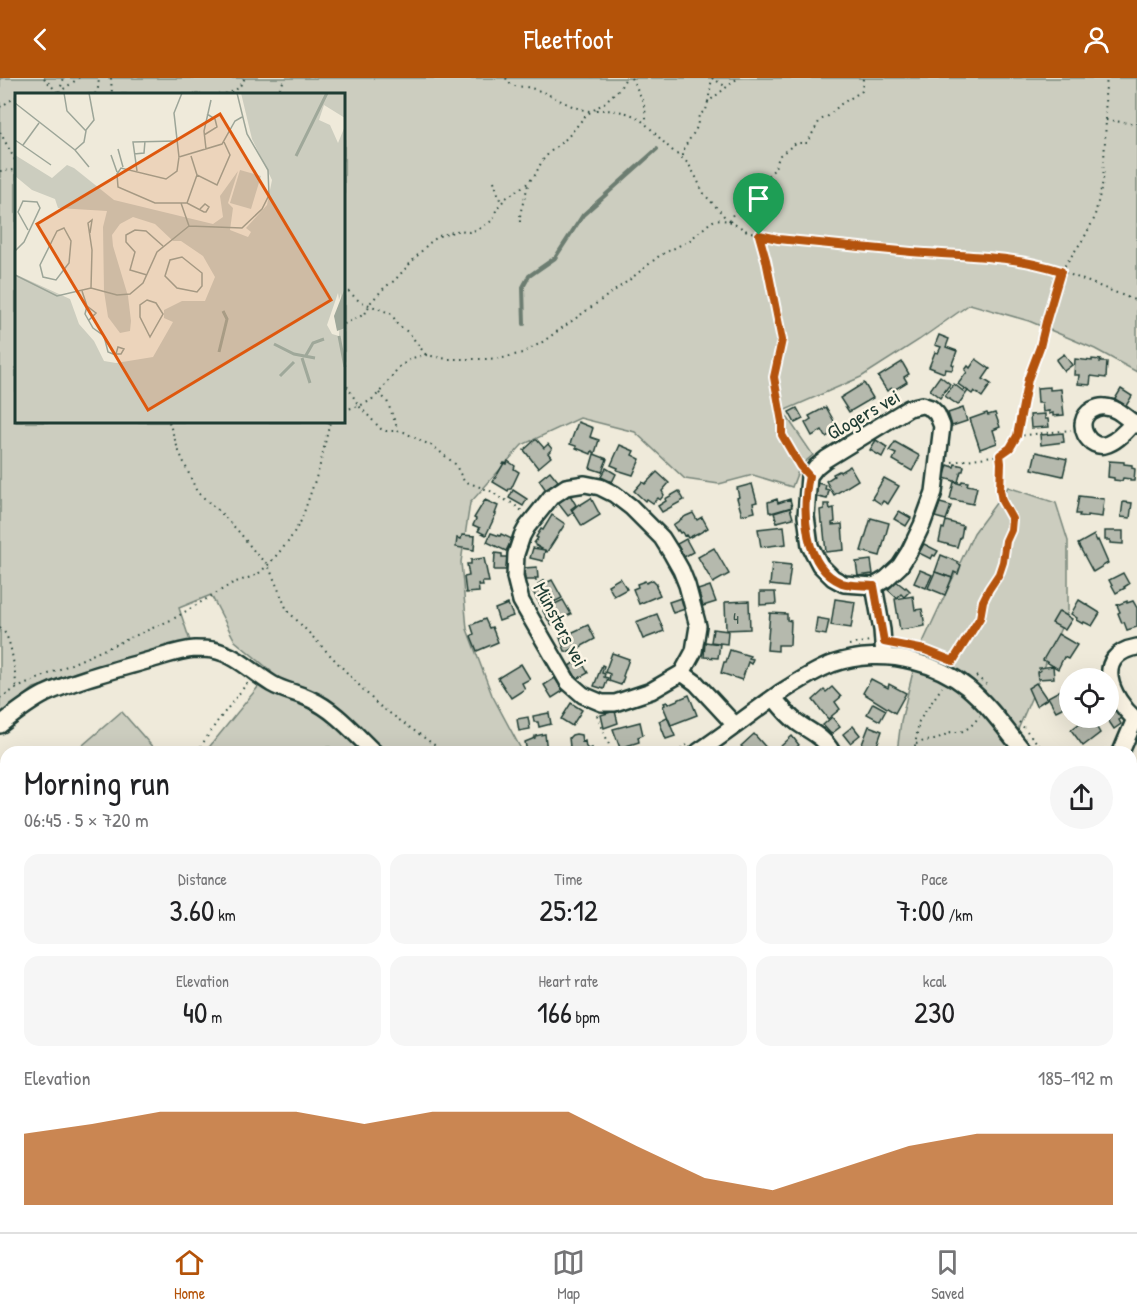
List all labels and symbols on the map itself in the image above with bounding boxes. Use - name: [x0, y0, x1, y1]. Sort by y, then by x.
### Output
- inset map: [15, 93, 345, 423]
- pin: [733, 173, 784, 235]
- street label: Glogers vei: [821, 382, 905, 446]
- street label: Münsters vei: [528, 577, 594, 671]
- house number: 4: [733, 607, 739, 629]

